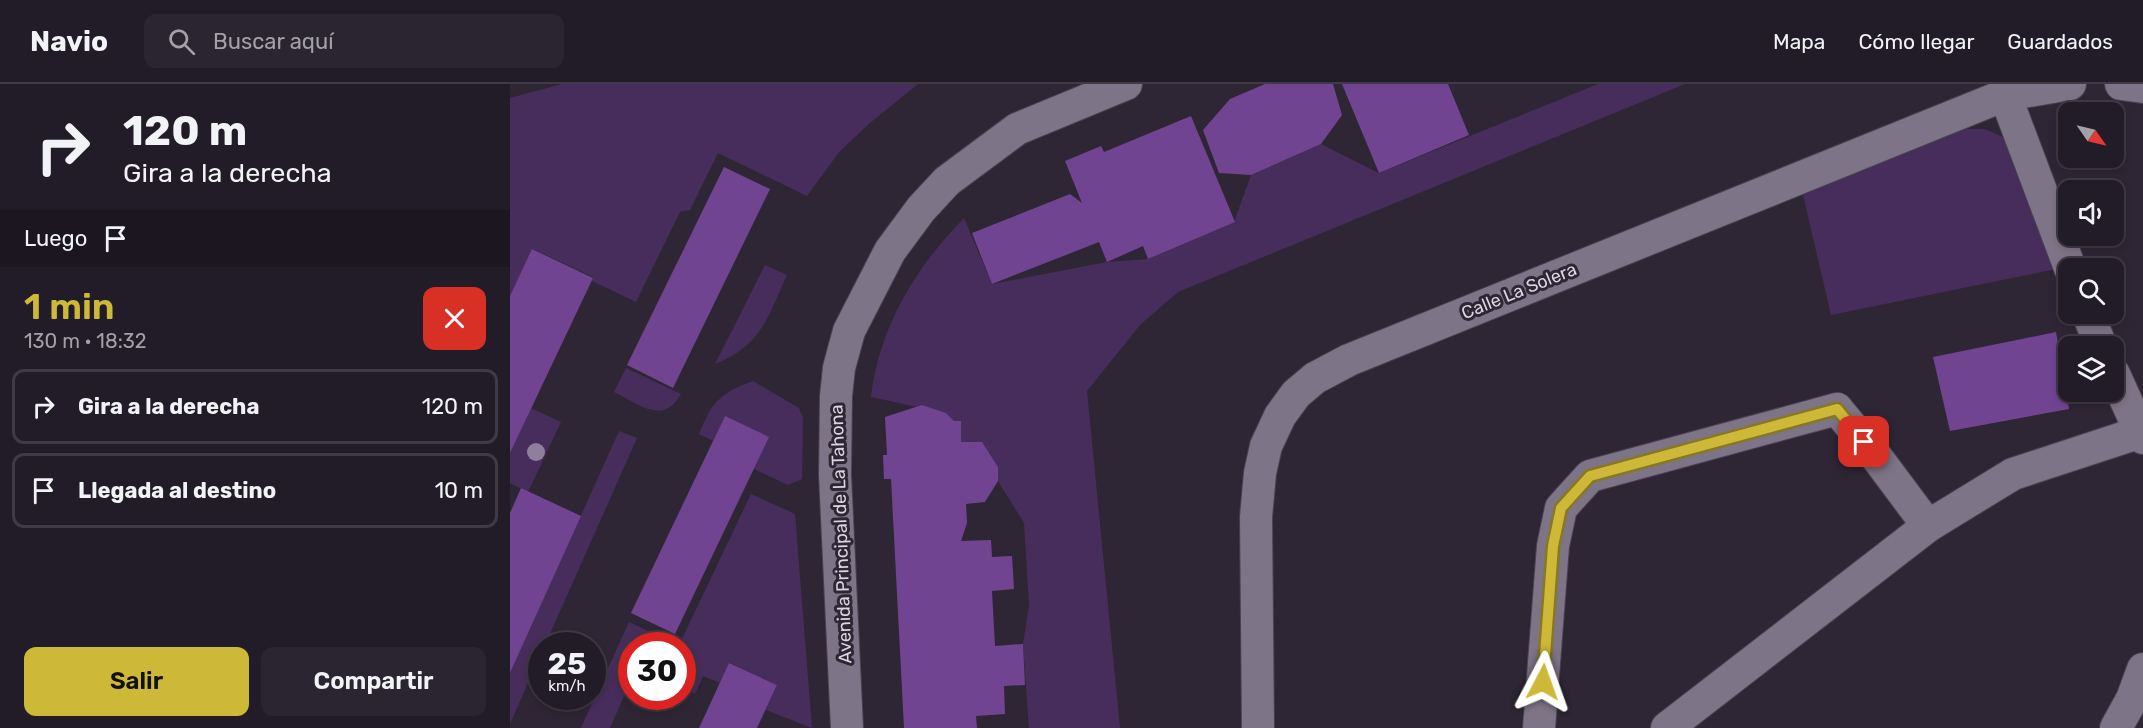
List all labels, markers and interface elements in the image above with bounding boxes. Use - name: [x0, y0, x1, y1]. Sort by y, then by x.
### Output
- search box: [144, 14, 564, 68]
- text: Navio: [30, 25, 108, 58]
- icon: search: [165, 25, 198, 58]
- text: Buscar aquí: [213, 28, 334, 55]
- text: Mapa: [1773, 29, 1825, 54]
- text: Cómo llegar: [1858, 29, 1974, 54]
- text: Guardados: [2007, 29, 2113, 54]
- north arrow: [2058, 102, 2124, 168]
- map controls: [2058, 102, 2124, 402]
- text: 120 m: [123, 106, 247, 156]
- icon: right: [24, 108, 102, 186]
- text: Gira a la derecha: [123, 157, 332, 189]
- button: sound: [2058, 180, 2124, 246]
- icon: arrive: [99, 222, 132, 255]
- text: Luego: [24, 225, 87, 252]
- street label: Calle La Solera: [1458, 258, 1580, 324]
- button: search: [2058, 258, 2124, 324]
- text: 1 min: [24, 285, 115, 328]
- button: close: [423, 287, 486, 350]
- text: 130 m · 18:32: [24, 329, 147, 353]
- button: layers: [2058, 336, 2124, 402]
- icon: right: [27, 390, 60, 423]
- text: Gira a la derecha: [78, 393, 259, 420]
- text: 120 m: [422, 393, 483, 420]
- street label: Avenida Principal de La Tahona: [825, 404, 857, 664]
- pin: [1838, 416, 1889, 467]
- icon: arrive: [1847, 425, 1880, 458]
- icon: arrive: [27, 474, 60, 507]
- text: Llegada al destino: [78, 477, 276, 504]
- text: 10 m: [435, 477, 483, 504]
- speed limit sign: 30: [618, 632, 696, 710]
- text: 25: [548, 646, 586, 682]
- button: Salir: [24, 647, 249, 716]
- button: Compartir: [261, 647, 486, 716]
- position arrow: [1511, 650, 1575, 714]
- text: km/h: [548, 677, 586, 695]

